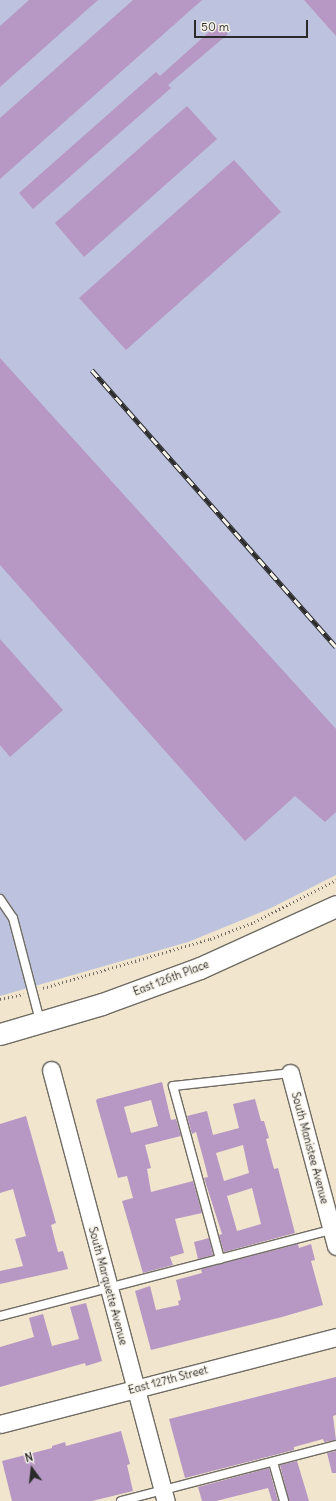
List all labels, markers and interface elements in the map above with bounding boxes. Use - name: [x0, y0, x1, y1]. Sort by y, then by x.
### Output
- scale bar: [196, 12, 310, 38]
- text: 50 m: [201, 19, 229, 34]
- street label: East 126th Place: [131, 958, 211, 998]
- street label: South Manistee Avenue: [289, 1091, 331, 1205]
- street label: South Marquette Avenue: [86, 1225, 130, 1347]
- street label: East 127th Street: [127, 1363, 209, 1397]
- north arrow: [12, 1449, 52, 1489]
- text: N: [23, 1450, 34, 1465]

